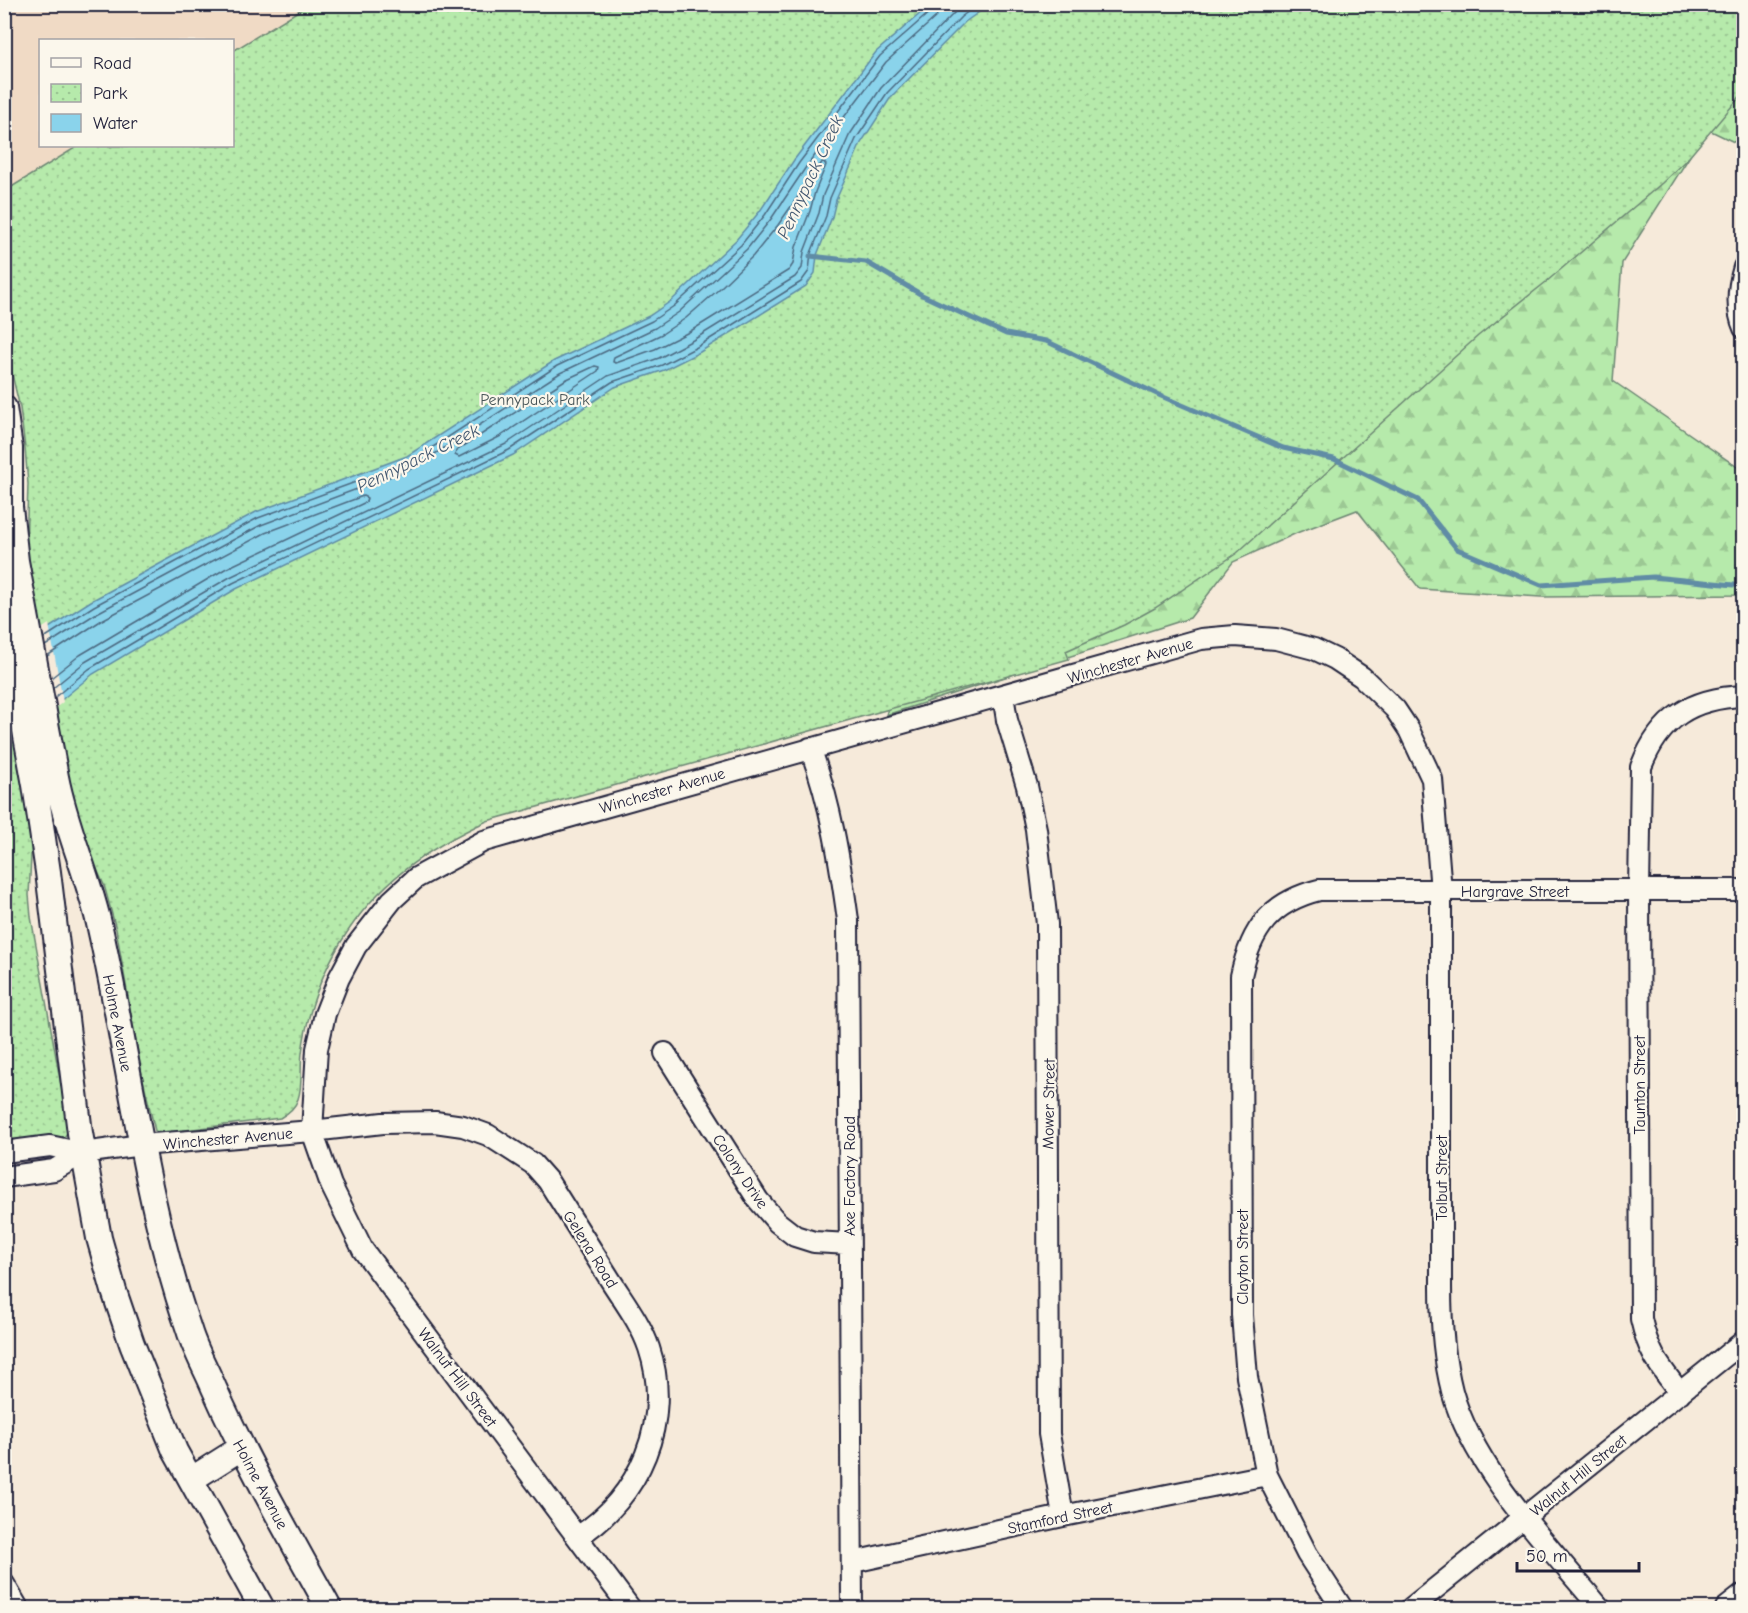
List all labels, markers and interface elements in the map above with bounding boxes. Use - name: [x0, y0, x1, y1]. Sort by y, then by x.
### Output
- legend: [39, 39, 234, 147]
- text: Road: [93, 53, 132, 74]
- text: Park: [93, 83, 128, 104]
- water label: Pennypack Creek: [773, 112, 848, 242]
- text: Water: [93, 113, 138, 134]
- park label: Pennypack Park: [480, 391, 590, 409]
- water label: Pennypack Creek: [353, 420, 483, 497]
- street label: Winchester Avenue: [1065, 634, 1195, 688]
- street label: Winchester Avenue: [597, 764, 727, 818]
- street label: Hargrave Street: [1461, 883, 1570, 901]
- street label: Holme Avenue: [99, 973, 135, 1073]
- street label: Taunton Street: [1631, 1035, 1649, 1134]
- street label: Mower Street: [1039, 1058, 1059, 1150]
- street label: Axe Factory Road: [841, 1116, 859, 1236]
- street label: Winchester Avenue: [163, 1124, 294, 1154]
- street label: Colony Drive: [709, 1131, 772, 1212]
- street label: Tolbut Street: [1433, 1135, 1451, 1221]
- street label: Gelena Road: [559, 1207, 621, 1292]
- street label: Clayton Street: [1234, 1209, 1252, 1305]
- street label: Walnut Hill Street: [414, 1325, 500, 1431]
- street label: Walnut Hill Street: [1527, 1431, 1631, 1520]
- street label: Holme Avenue: [229, 1437, 291, 1532]
- street label: Stamford Street: [1006, 1498, 1115, 1538]
- scale bar: [1517, 1535, 1638, 1573]
- text: 50 m: [1526, 1546, 1568, 1567]

